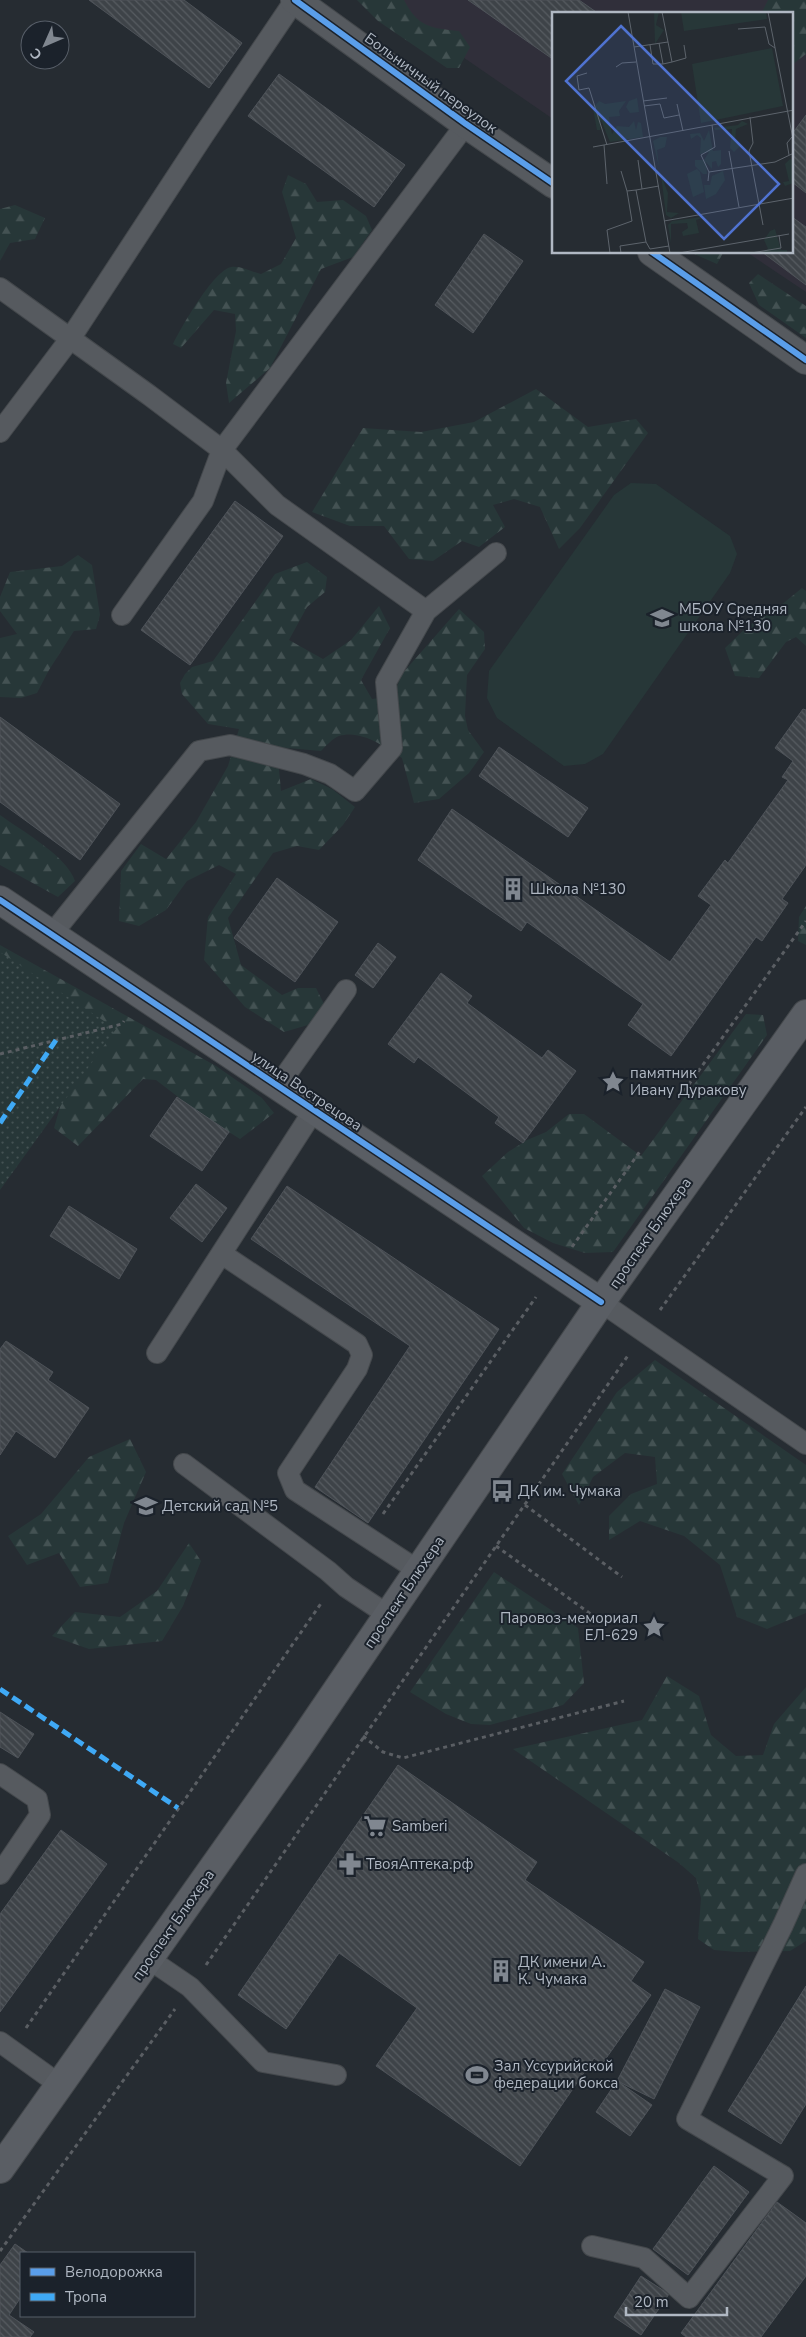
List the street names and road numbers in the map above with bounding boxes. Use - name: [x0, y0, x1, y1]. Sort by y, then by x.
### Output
- street label: Больничный переулок: [361, 28, 501, 138]
- street label: улица Вострецова: [248, 1047, 366, 1135]
- street label: проспект Блюхера: [604, 1173, 696, 1293]
- street label: проспект Блюхера: [359, 1532, 449, 1652]
- street label: проспект Блюхера: [127, 1865, 219, 1985]

